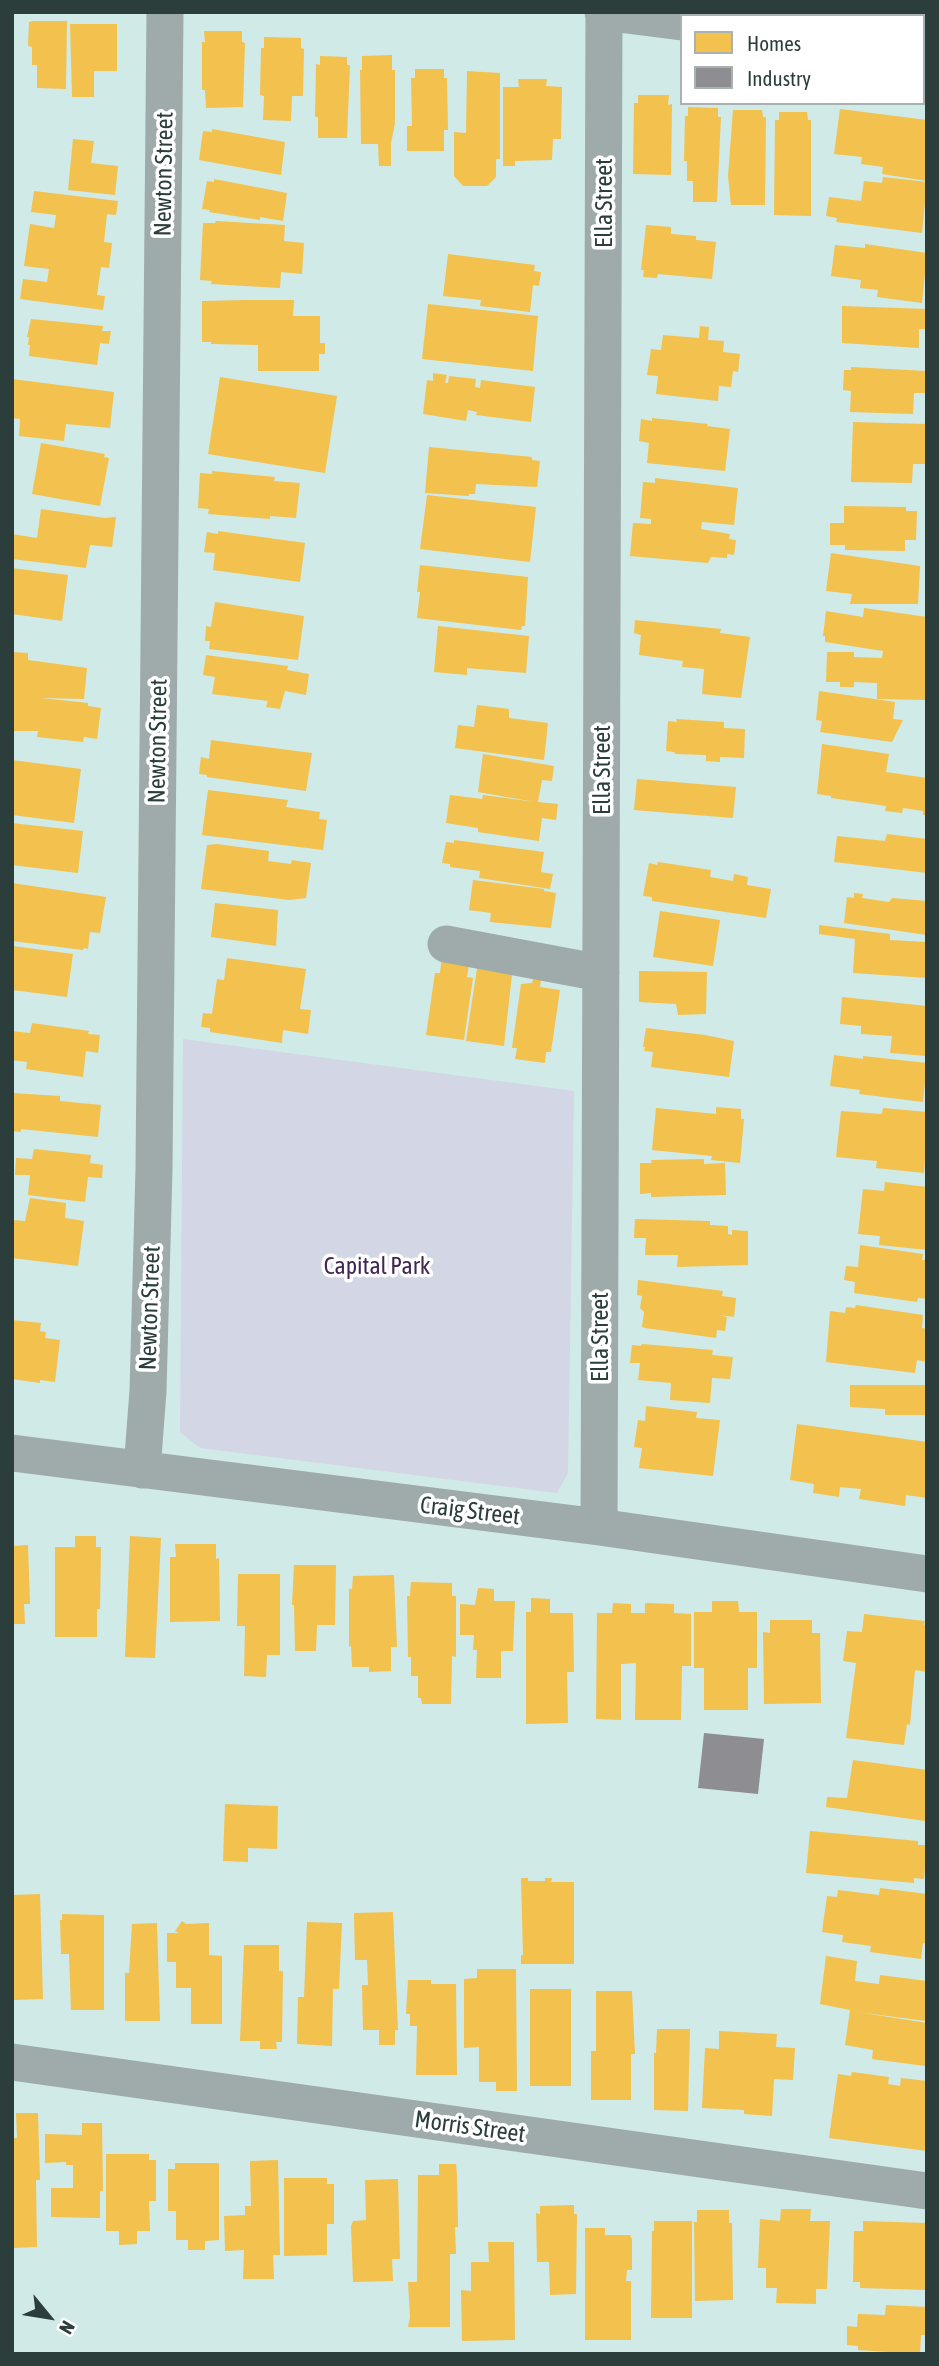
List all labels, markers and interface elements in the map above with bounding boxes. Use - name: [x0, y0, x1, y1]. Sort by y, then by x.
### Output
- legend: [680, 14, 925, 105]
- text: Homes: [747, 31, 801, 55]
- text: Industry: [747, 66, 811, 90]
- street label: Newton Street: [149, 111, 179, 237]
- street label: Ella Street: [590, 158, 618, 248]
- street label: Newton Street: [143, 678, 173, 804]
- street label: Ella Street: [588, 725, 616, 815]
- street label: Newton Street: [133, 1245, 167, 1371]
- park label: Capital Park: [324, 1252, 430, 1280]
- street label: Ella Street: [586, 1292, 614, 1382]
- street label: Craig Street: [418, 1491, 522, 1531]
- street label: Morris Street: [413, 2105, 527, 2149]
- north arrow: [14, 2282, 84, 2352]
- text: N: [55, 2317, 80, 2338]

